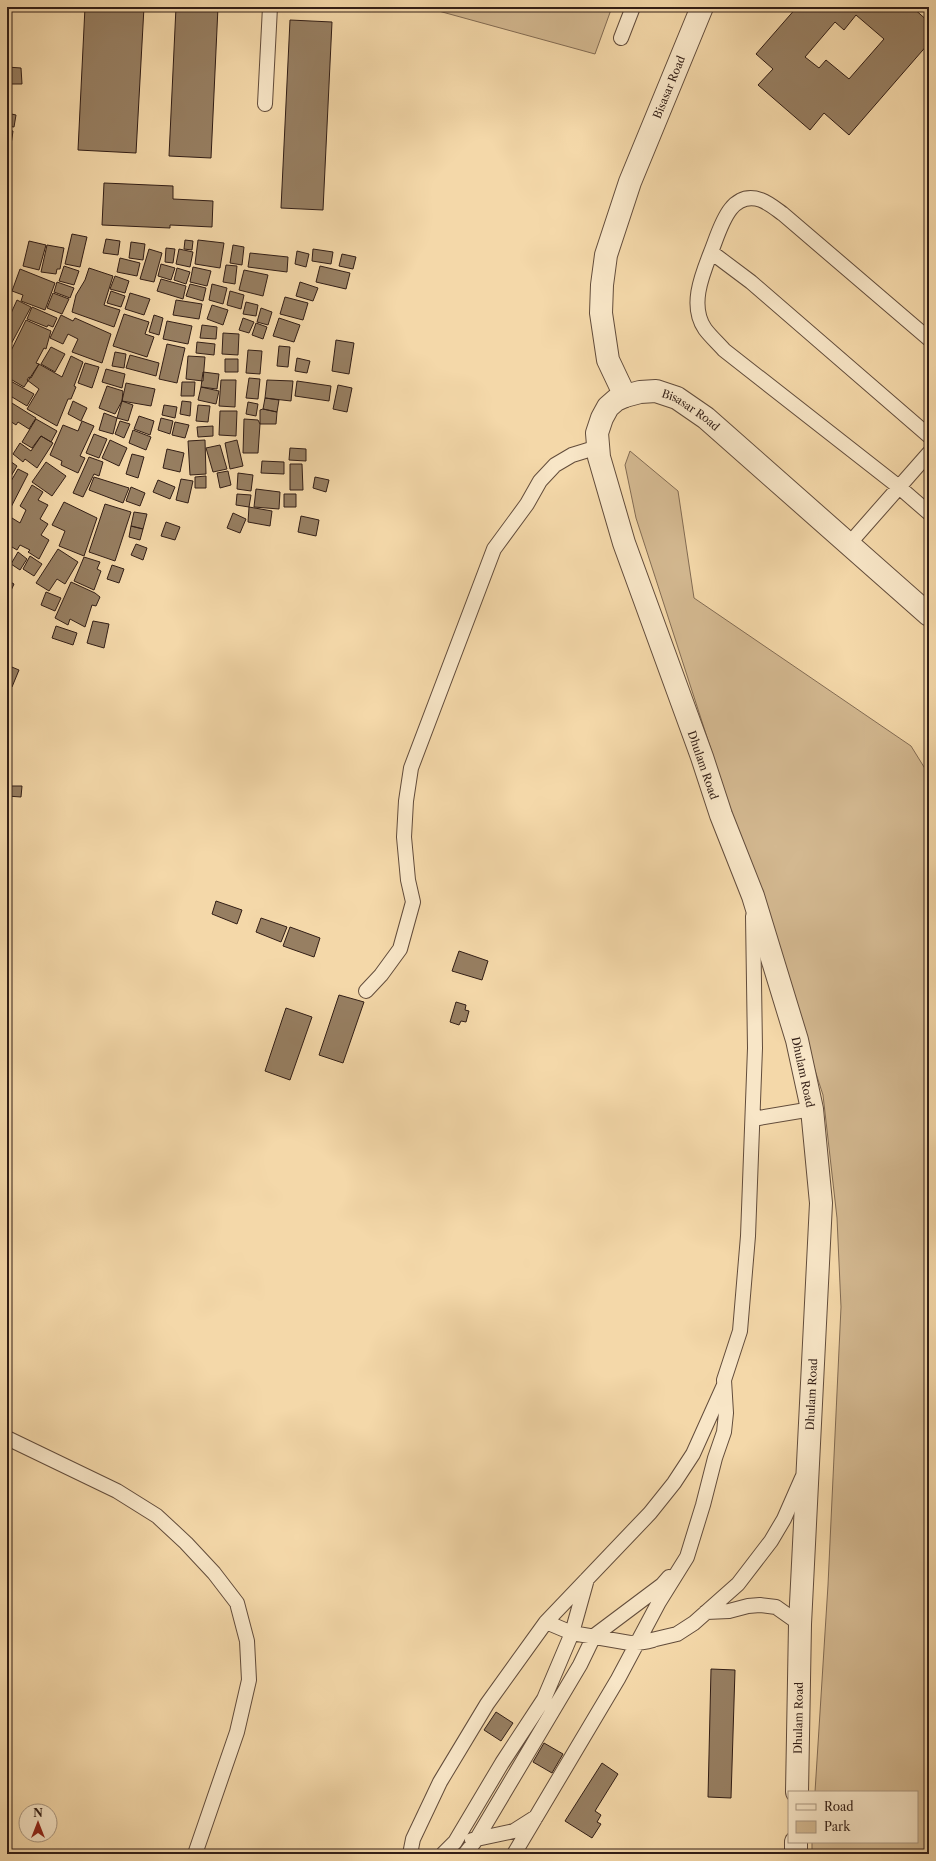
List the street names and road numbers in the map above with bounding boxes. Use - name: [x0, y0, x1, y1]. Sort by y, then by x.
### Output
- street label: Bisasar Road: [650, 53, 688, 121]
- street label: Bisasar Road: [660, 386, 723, 434]
- street label: Dhulam Road: [685, 729, 721, 802]
- street label: Dhulam Road: [789, 1035, 817, 1109]
- street label: Dhulam Road: [803, 1358, 820, 1431]
- street label: Dhulam Road: [791, 1682, 806, 1754]

